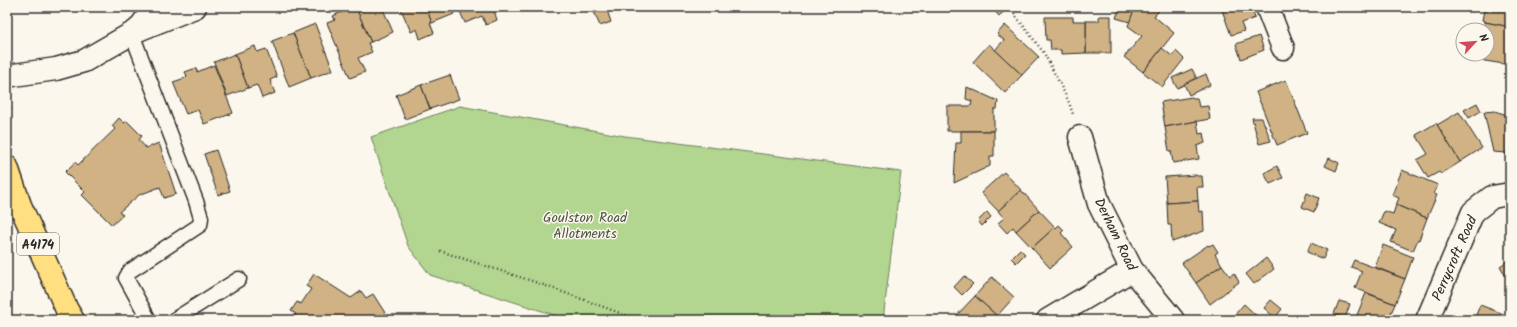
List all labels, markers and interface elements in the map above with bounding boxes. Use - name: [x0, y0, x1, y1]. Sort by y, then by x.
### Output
- north arrow: [1455, 22, 1495, 62]
- text: N: [1473, 31, 1493, 45]
- street label: Derham Road: [1088, 194, 1143, 276]
- park label: Goulston Road Allotments: [543, 207, 628, 245]
- street label: Perrycroft Road: [1426, 211, 1484, 305]
- road number: A4174: [17, 233, 59, 255]

